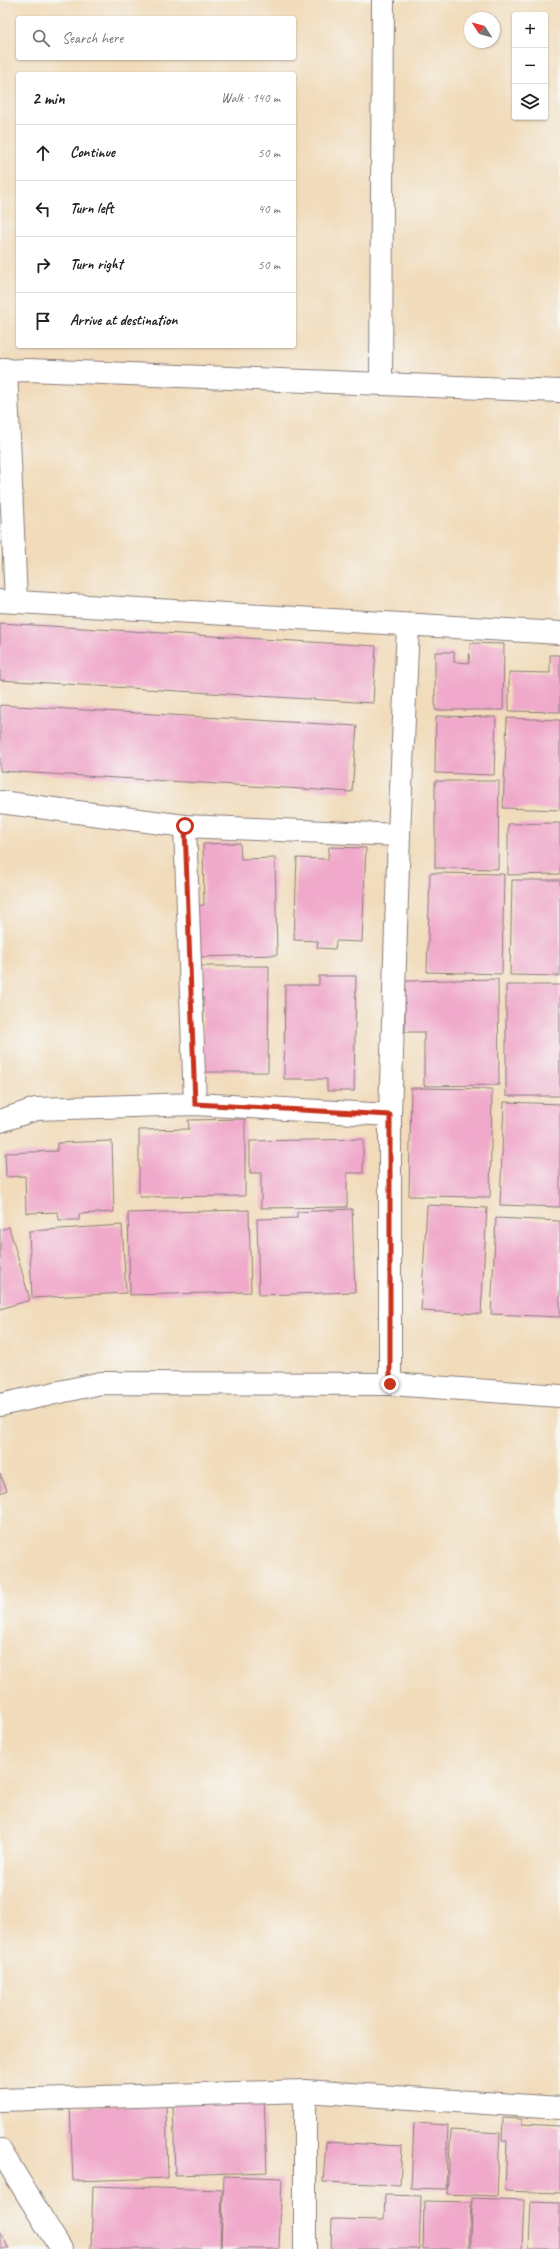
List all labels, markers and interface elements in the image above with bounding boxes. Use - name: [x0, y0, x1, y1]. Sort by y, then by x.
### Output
- north arrow: [464, 12, 500, 48]
- map controls: [512, 12, 548, 120]
- button: +: [512, 12, 548, 48]
- search box: [16, 16, 296, 60]
- icon: search: [30, 27, 52, 49]
- text: Search here: [62, 29, 123, 48]
- button: −: [512, 48, 548, 84]
- button: layers: [512, 84, 548, 120]
- text: 2 min: [32, 88, 65, 109]
- text: Walk · 140 m: [221, 90, 280, 106]
- icon: ahead: [32, 142, 54, 164]
- text: Continue: [70, 143, 115, 162]
- text: 50 m: [258, 145, 280, 161]
- icon: left: [32, 198, 54, 220]
- text: Turn left: [70, 199, 113, 218]
- text: 40 m: [258, 201, 280, 217]
- icon: right: [32, 254, 54, 276]
- text: Turn right: [70, 255, 123, 274]
- text: 50 m: [258, 257, 280, 273]
- icon: arrive: [32, 310, 54, 332]
- text: Arrive at destination: [70, 311, 177, 330]
- route start: [176, 817, 194, 835]
- route end: [381, 1375, 399, 1393]

